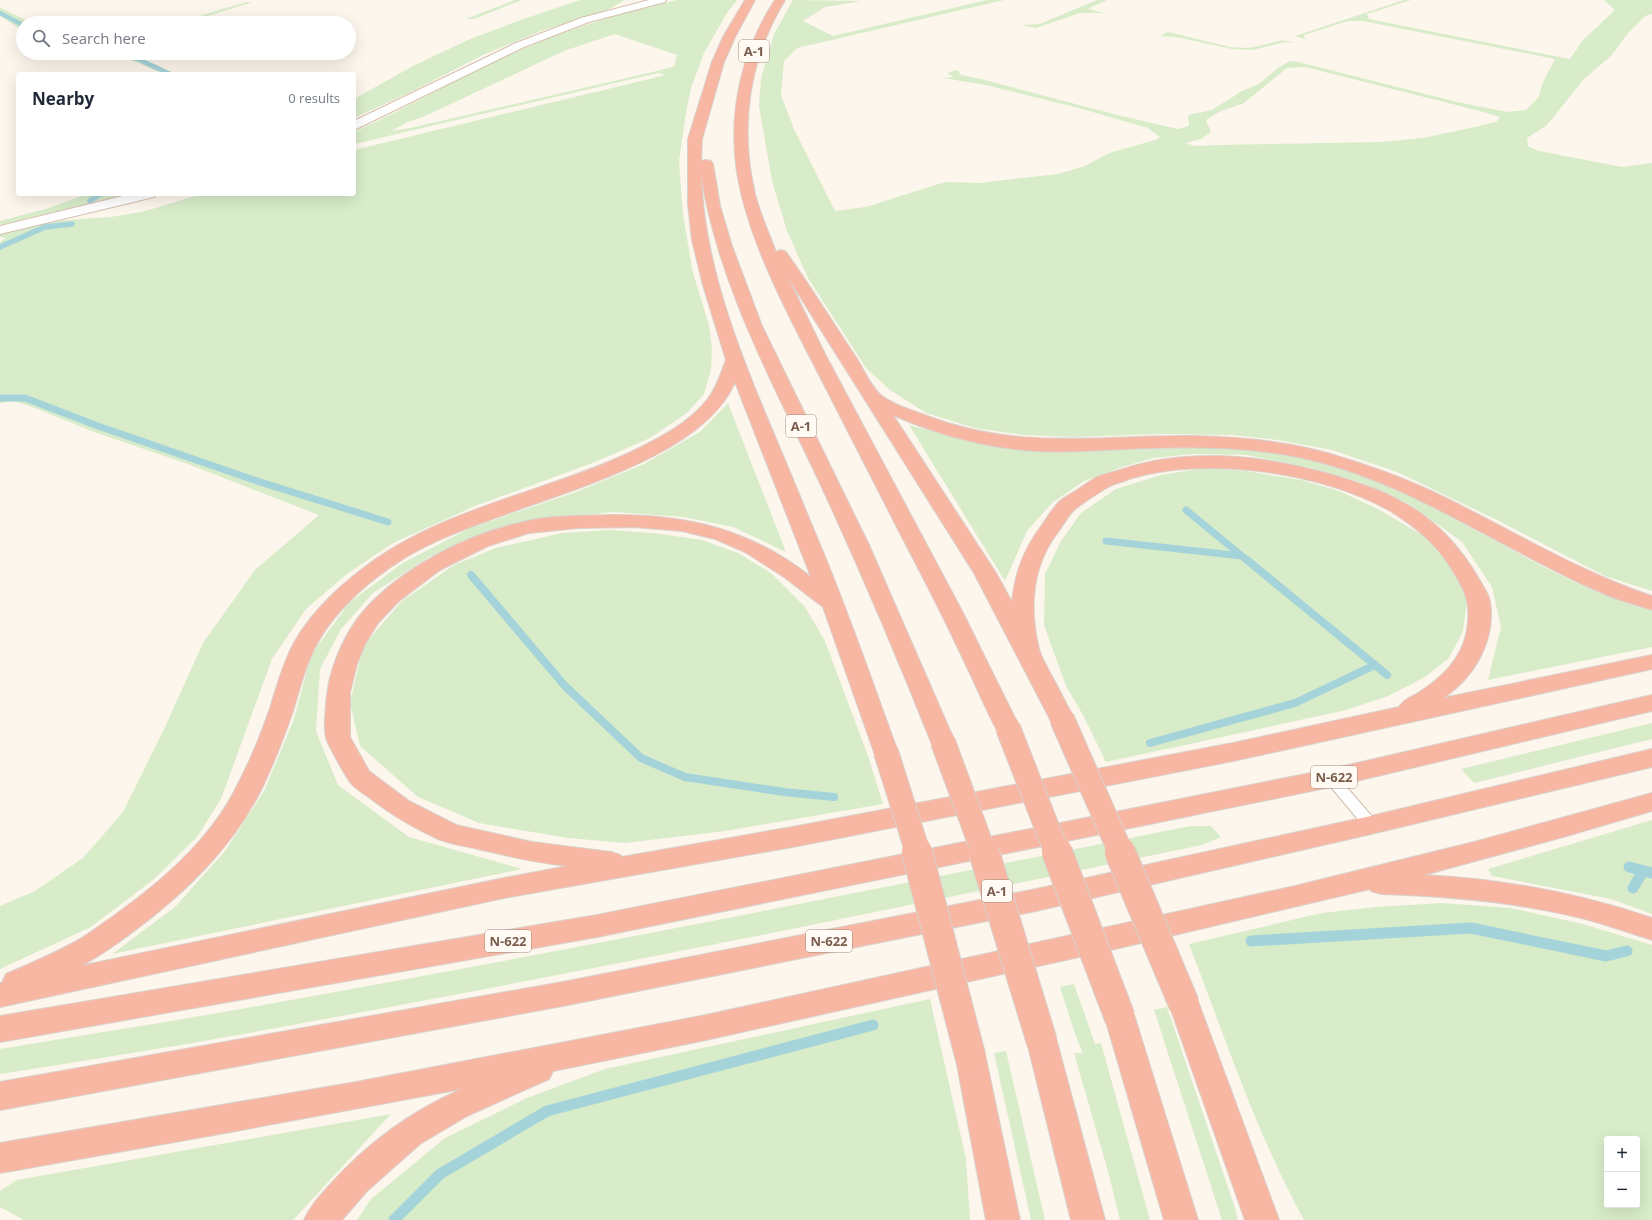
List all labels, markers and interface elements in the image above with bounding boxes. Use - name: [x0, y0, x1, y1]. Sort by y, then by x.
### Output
- search box: [16, 16, 356, 60]
- icon: search: [30, 27, 52, 49]
- text: Search here: [62, 28, 146, 48]
- road number: A-1: [739, 40, 769, 62]
- text: Nearby: [32, 87, 94, 110]
- text: 0 results: [288, 89, 340, 107]
- road number: A-1: [786, 415, 816, 437]
- road number: N-622: [1311, 766, 1357, 788]
- road number: A-1: [982, 880, 1012, 902]
- road number: N-622: [485, 930, 531, 952]
- road number: N-622: [806, 930, 852, 952]
- map controls: [1604, 1136, 1640, 1208]
- button: +: [1604, 1136, 1640, 1172]
- button: −: [1604, 1172, 1640, 1208]

